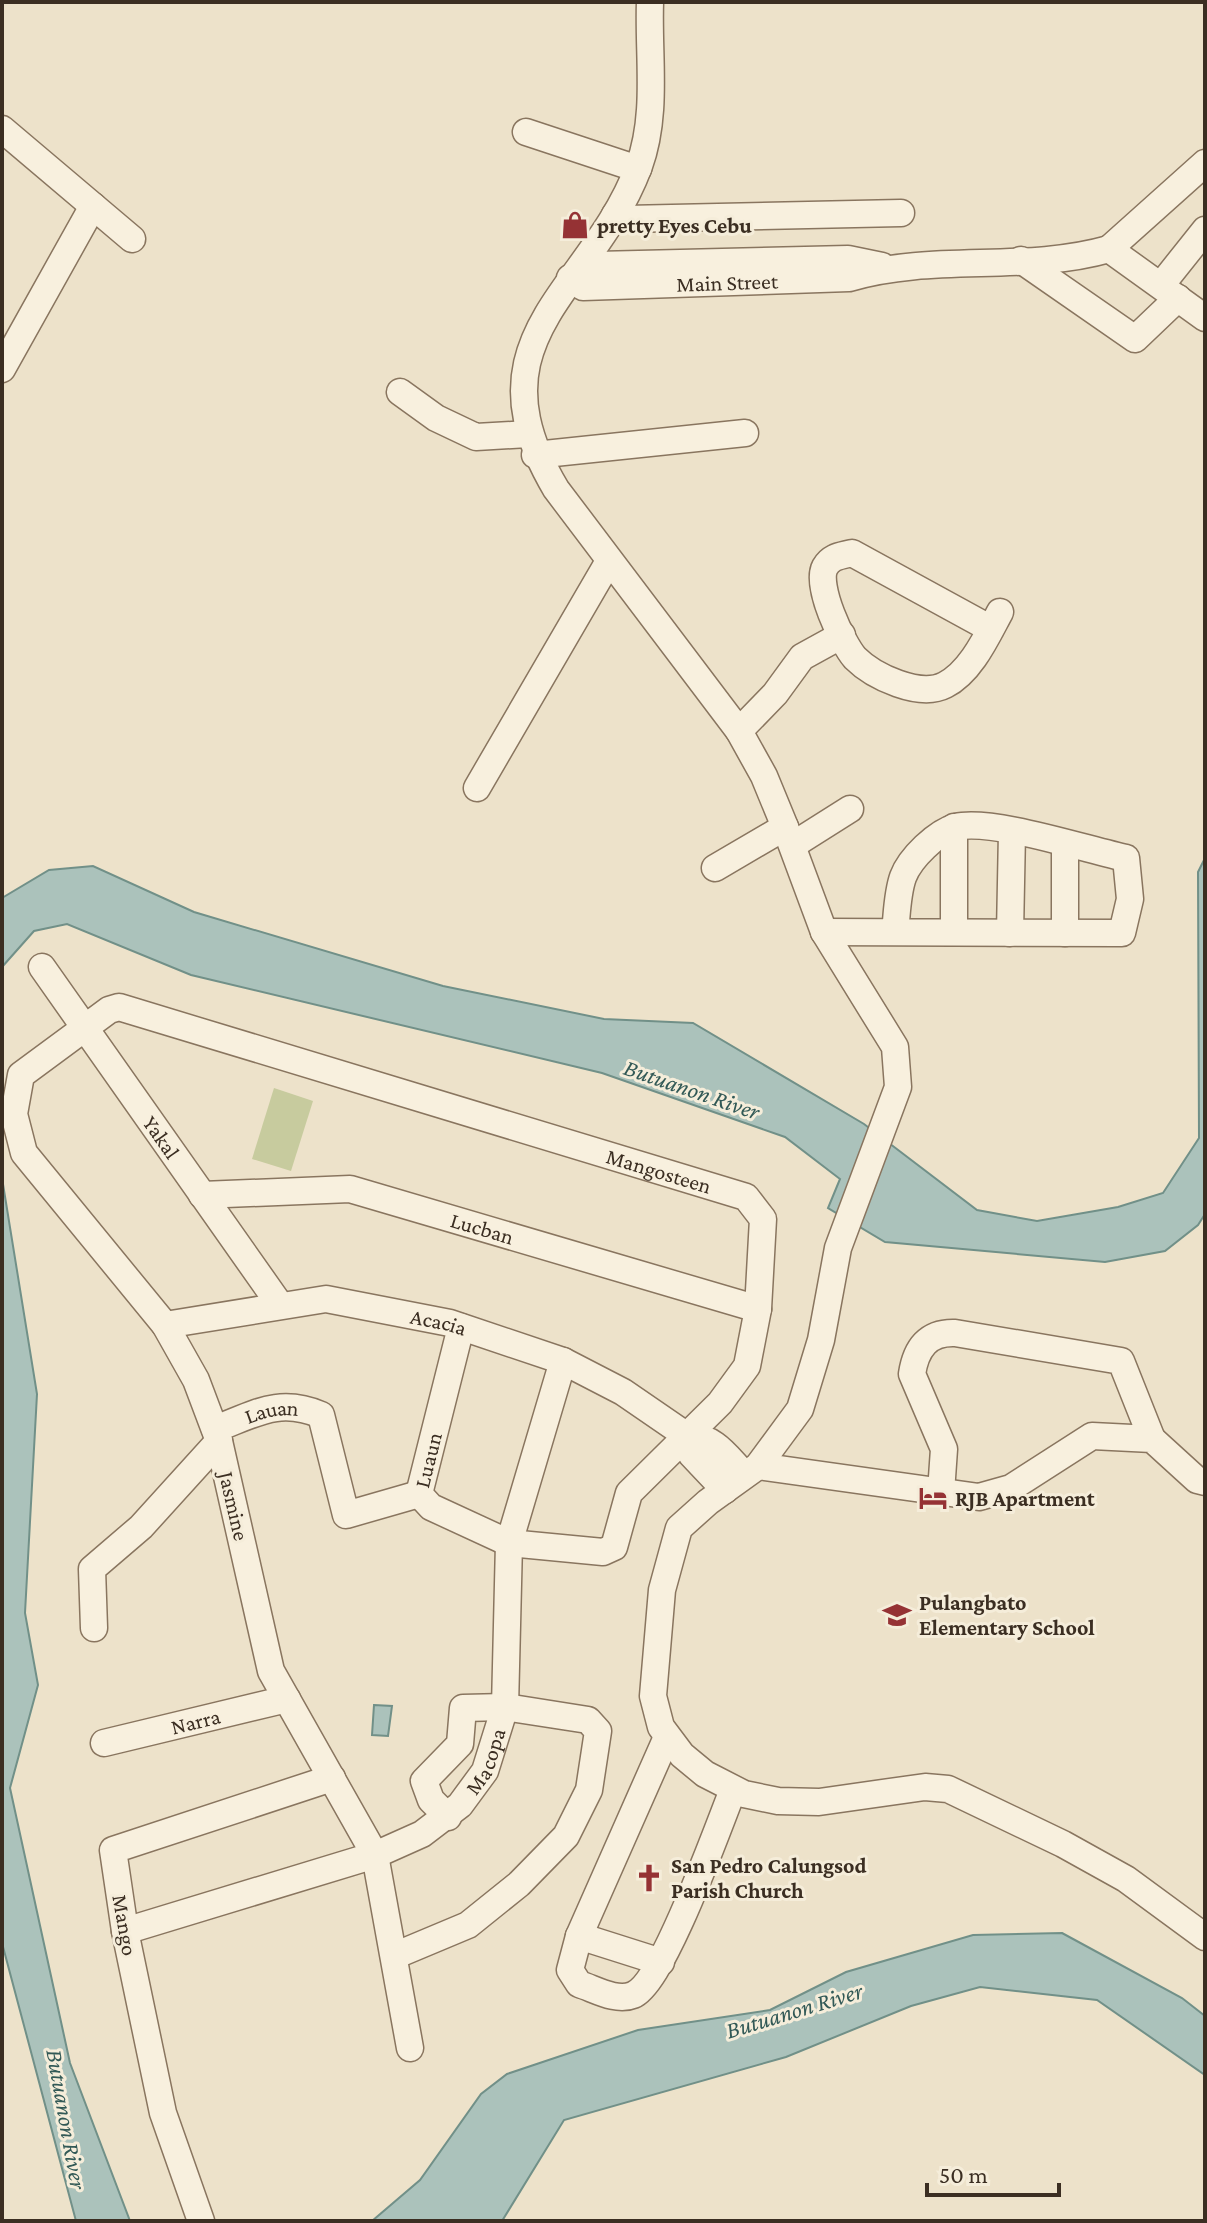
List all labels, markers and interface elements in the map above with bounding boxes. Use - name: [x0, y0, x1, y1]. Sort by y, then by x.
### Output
- shop icon: pretty Eyes Cebu: [560, 210, 590, 240]
- place label: pretty Eyes Cebu: [597, 213, 752, 238]
- street label: Main Street: [676, 268, 779, 296]
- water label: Butuanon River: [621, 1053, 764, 1125]
- street label: Yakal: [138, 1111, 186, 1164]
- street label: Mangosteen: [603, 1143, 715, 1198]
- street label: Lucban: [448, 1207, 517, 1249]
- street label: Acacia: [408, 1303, 470, 1340]
- street label: Lauan: [241, 1395, 300, 1429]
- street label: Luaun: [409, 1429, 447, 1490]
- street label: Jasmine: [213, 1467, 254, 1543]
- hotel icon: RJB Apartment: [918, 1483, 948, 1513]
- place label: RJB Apartment: [955, 1486, 1096, 1511]
- place label: Pulangbato Elementary School: [919, 1590, 1095, 1640]
- school or university icon: Pulangbato Elementary School: [882, 1600, 912, 1630]
- street label: Narra: [168, 1703, 223, 1739]
- street label: Macopa: [460, 1725, 510, 1799]
- place label: San Pedro Calungsod Parish Church: [671, 1853, 867, 1903]
- church icon: San Pedro Calungsod Parish Church: [634, 1863, 664, 1893]
- street label: Mango: [107, 1892, 143, 1958]
- water label: Butuanon River: [722, 1976, 866, 2044]
- water label: Butuanon River: [41, 2047, 93, 2192]
- scale bar: [927, 2147, 1059, 2197]
- text: 50 m: [939, 2161, 988, 2188]

